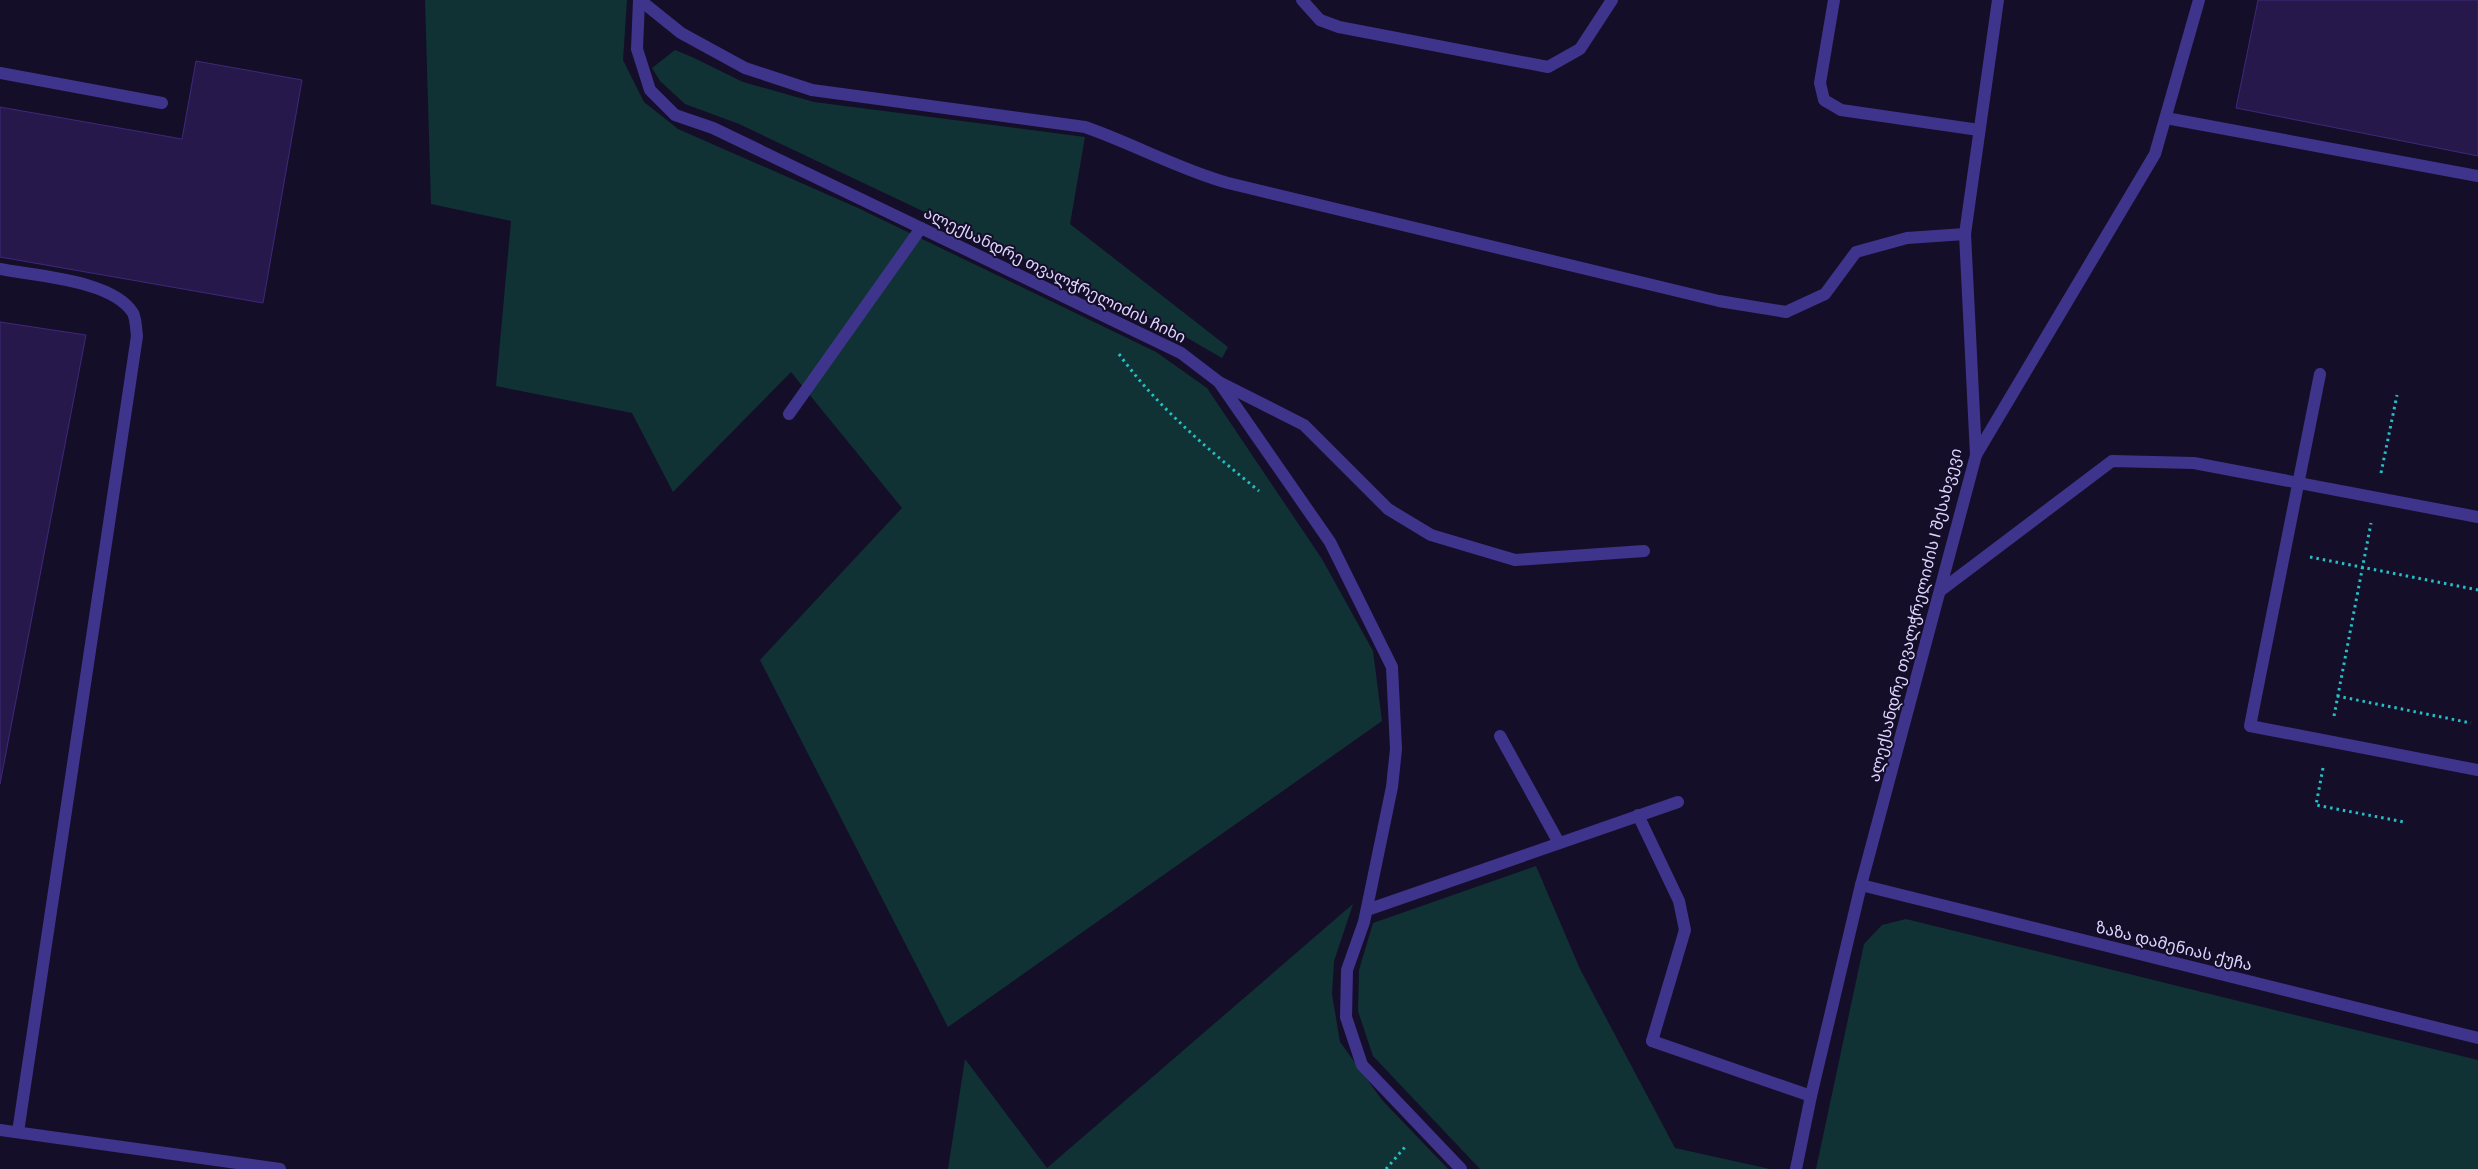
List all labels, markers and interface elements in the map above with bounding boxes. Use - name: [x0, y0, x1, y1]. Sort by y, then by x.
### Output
- street label: ალექსანდრე თვალჭრელიძის ჩიხი: [920, 203, 1189, 348]
- street label: ალექსანდრე თვალჭრელიძის I შესახვევი: [1864, 446, 1967, 784]
- street label: ზაზა დამენიას ქუჩა: [2094, 917, 2254, 976]

